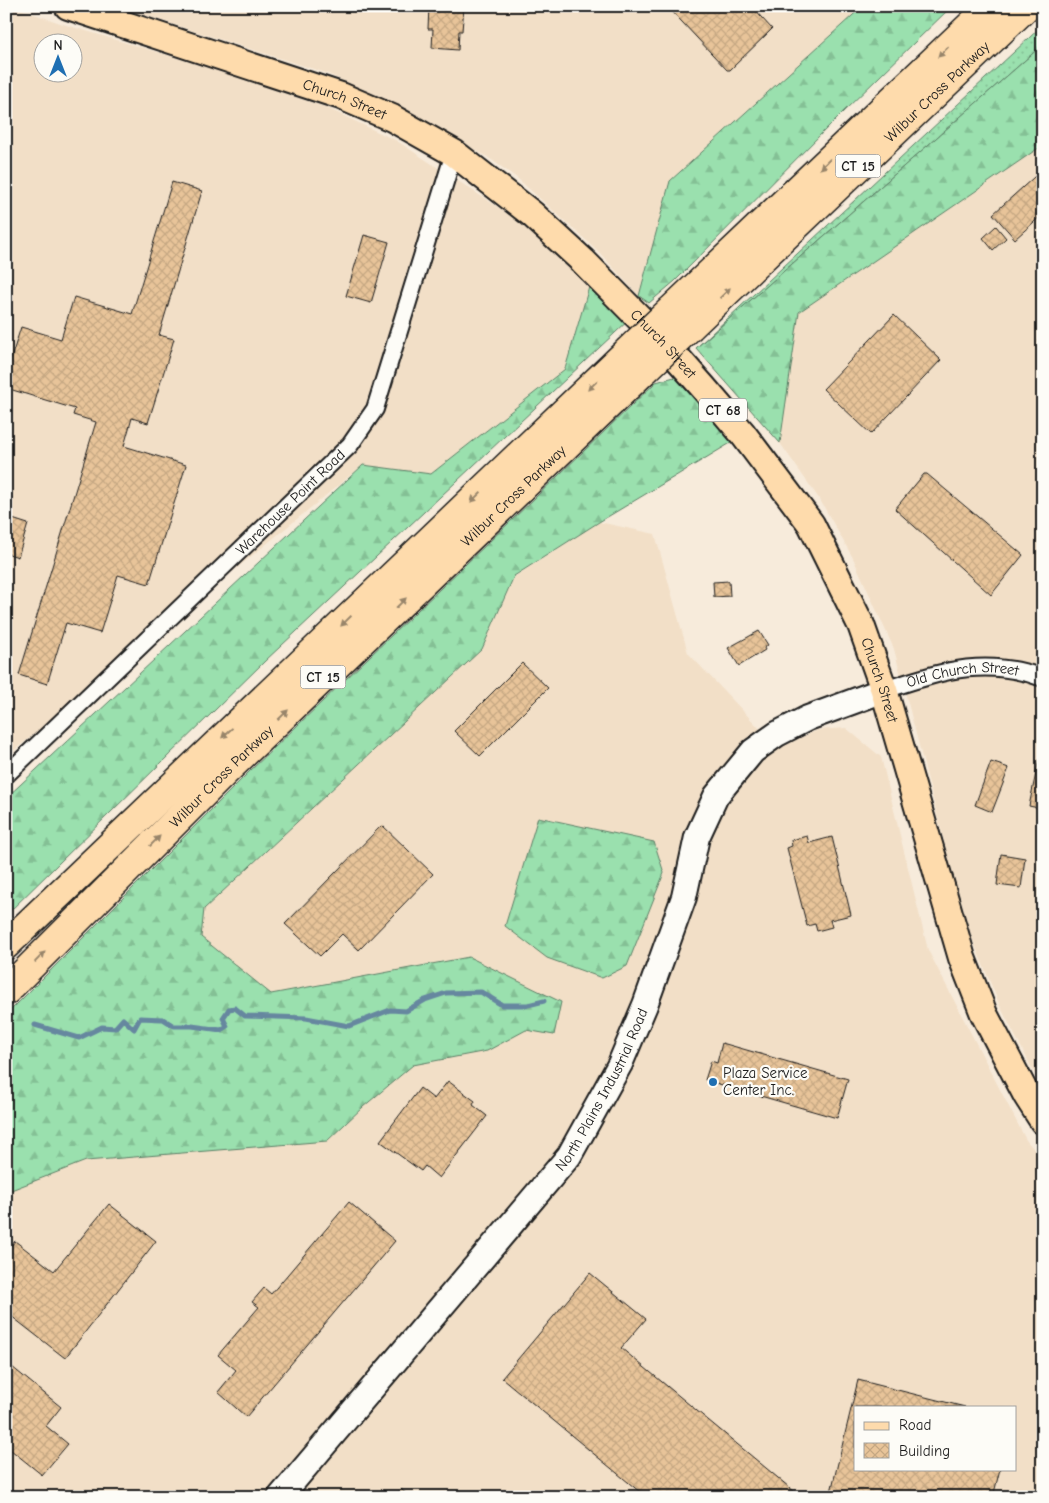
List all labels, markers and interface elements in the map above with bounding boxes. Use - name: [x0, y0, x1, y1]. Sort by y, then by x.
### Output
- north arrow: [32, 32, 82, 82]
- text: N: [53, 37, 63, 54]
- street label: Wilbur Cross Parkway: [881, 37, 994, 146]
- one-way arrow: [937, 46, 949, 58]
- street label: Church Street: [301, 75, 390, 124]
- road number: CT 15: [836, 154, 880, 178]
- one-way arrow: [819, 158, 831, 170]
- one-way arrow: [719, 287, 731, 299]
- street label: Church Street: [627, 305, 701, 383]
- one-way arrow: [587, 379, 599, 391]
- road number: CT 68: [699, 398, 747, 422]
- street label: Wilbur Cross Parkway: [457, 441, 570, 550]
- street label: Warehouse Point Road: [232, 446, 349, 559]
- one-way arrow: [470, 491, 482, 503]
- one-way arrow: [394, 597, 406, 609]
- one-way arrow: [340, 615, 352, 627]
- street label: Church Street: [857, 635, 902, 725]
- street label: Old Church Street: [904, 658, 1021, 691]
- road number: CT 15: [300, 666, 346, 689]
- one-way arrow: [277, 709, 289, 721]
- street label: Wilbur Cross Parkway: [166, 721, 277, 831]
- one-way arrow: [222, 727, 234, 739]
- one-way arrow: [149, 835, 161, 847]
- one-way arrow: [34, 951, 46, 963]
- street label: North Plains Industrial Road: [551, 1006, 652, 1175]
- place label: Plaza Service Center Inc.: [723, 1064, 808, 1099]
- marker: Plaza Service Center Inc.: [707, 1076, 719, 1088]
- legend: [854, 1406, 1016, 1470]
- text: Road: [899, 1416, 931, 1434]
- text: Building: [899, 1442, 950, 1460]

